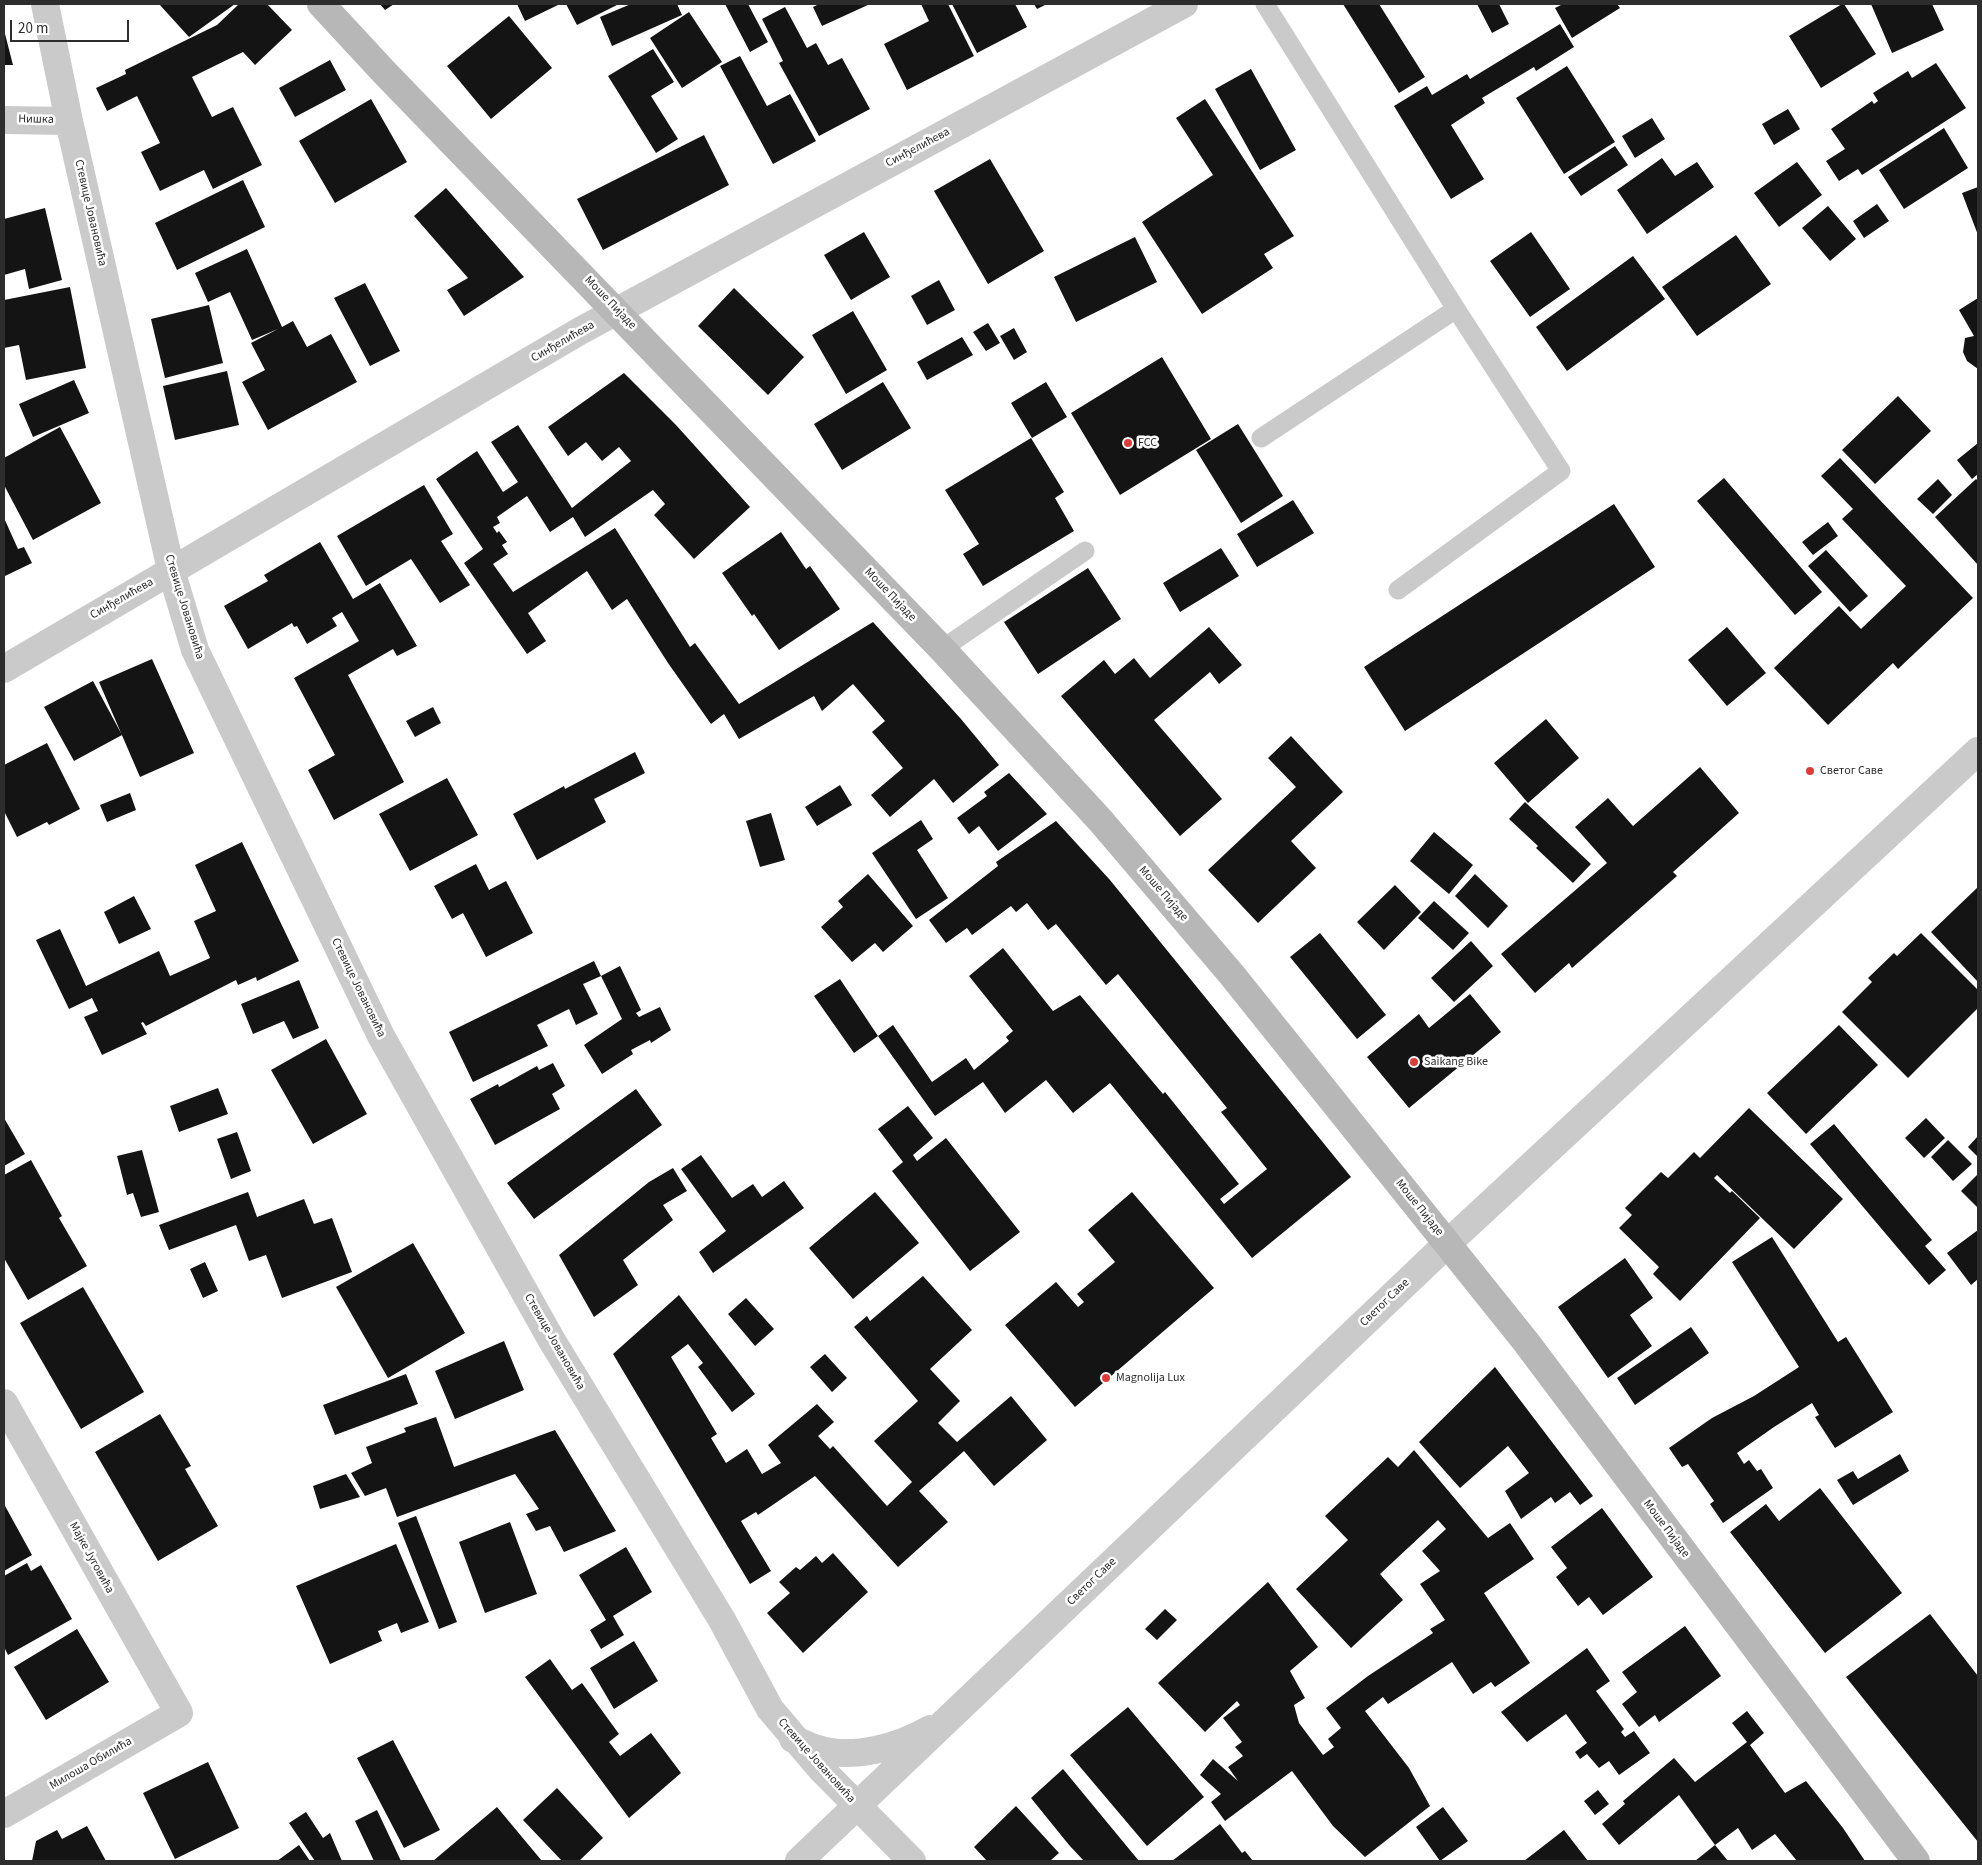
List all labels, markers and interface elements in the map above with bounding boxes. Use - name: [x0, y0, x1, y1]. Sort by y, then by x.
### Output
- scale bar: [12, 10, 131, 42]
- text: 20 m: [18, 18, 48, 39]
- street label: Нишка: [18, 112, 54, 128]
- street label: Синђелићева: [883, 125, 953, 171]
- street label: Стевице Јовановића: [71, 158, 109, 268]
- street label: Моше Пијаде: [581, 273, 639, 333]
- street label: Синђелићева: [529, 318, 597, 366]
- place label: FCC: [1138, 436, 1157, 450]
- marker: FCC: [1122, 437, 1134, 449]
- street label: Стевице Јовановића: [161, 553, 207, 661]
- street label: Моше Пијаде: [861, 565, 919, 625]
- street label: Синђелићева: [88, 575, 156, 623]
- place label: Светог Саве: [1820, 764, 1883, 778]
- marker: Светог Саве: [1804, 765, 1816, 777]
- street label: Моше Пијаде: [1135, 863, 1191, 925]
- street label: Стевице Јовановића: [328, 936, 388, 1040]
- place label: Saikang Bike: [1424, 1055, 1488, 1069]
- marker: Saikang Bike: [1408, 1056, 1420, 1068]
- street label: Моше Пијаде: [1392, 1177, 1446, 1239]
- street label: Светог Саве: [1357, 1276, 1413, 1330]
- street label: Стевице Јовановића: [521, 1291, 587, 1393]
- place label: Magnolija Lux: [1116, 1371, 1185, 1385]
- marker: Magnolija Lux: [1100, 1372, 1112, 1384]
- street label: Моше Пијаде: [1640, 1497, 1692, 1561]
- street label: Мајке Југовића: [65, 1520, 117, 1596]
- street label: Светог Саве: [1064, 1555, 1120, 1609]
- street label: Стевице Јовановића: [774, 1716, 858, 1806]
- street label: Милоша Обилића: [47, 1735, 135, 1793]

